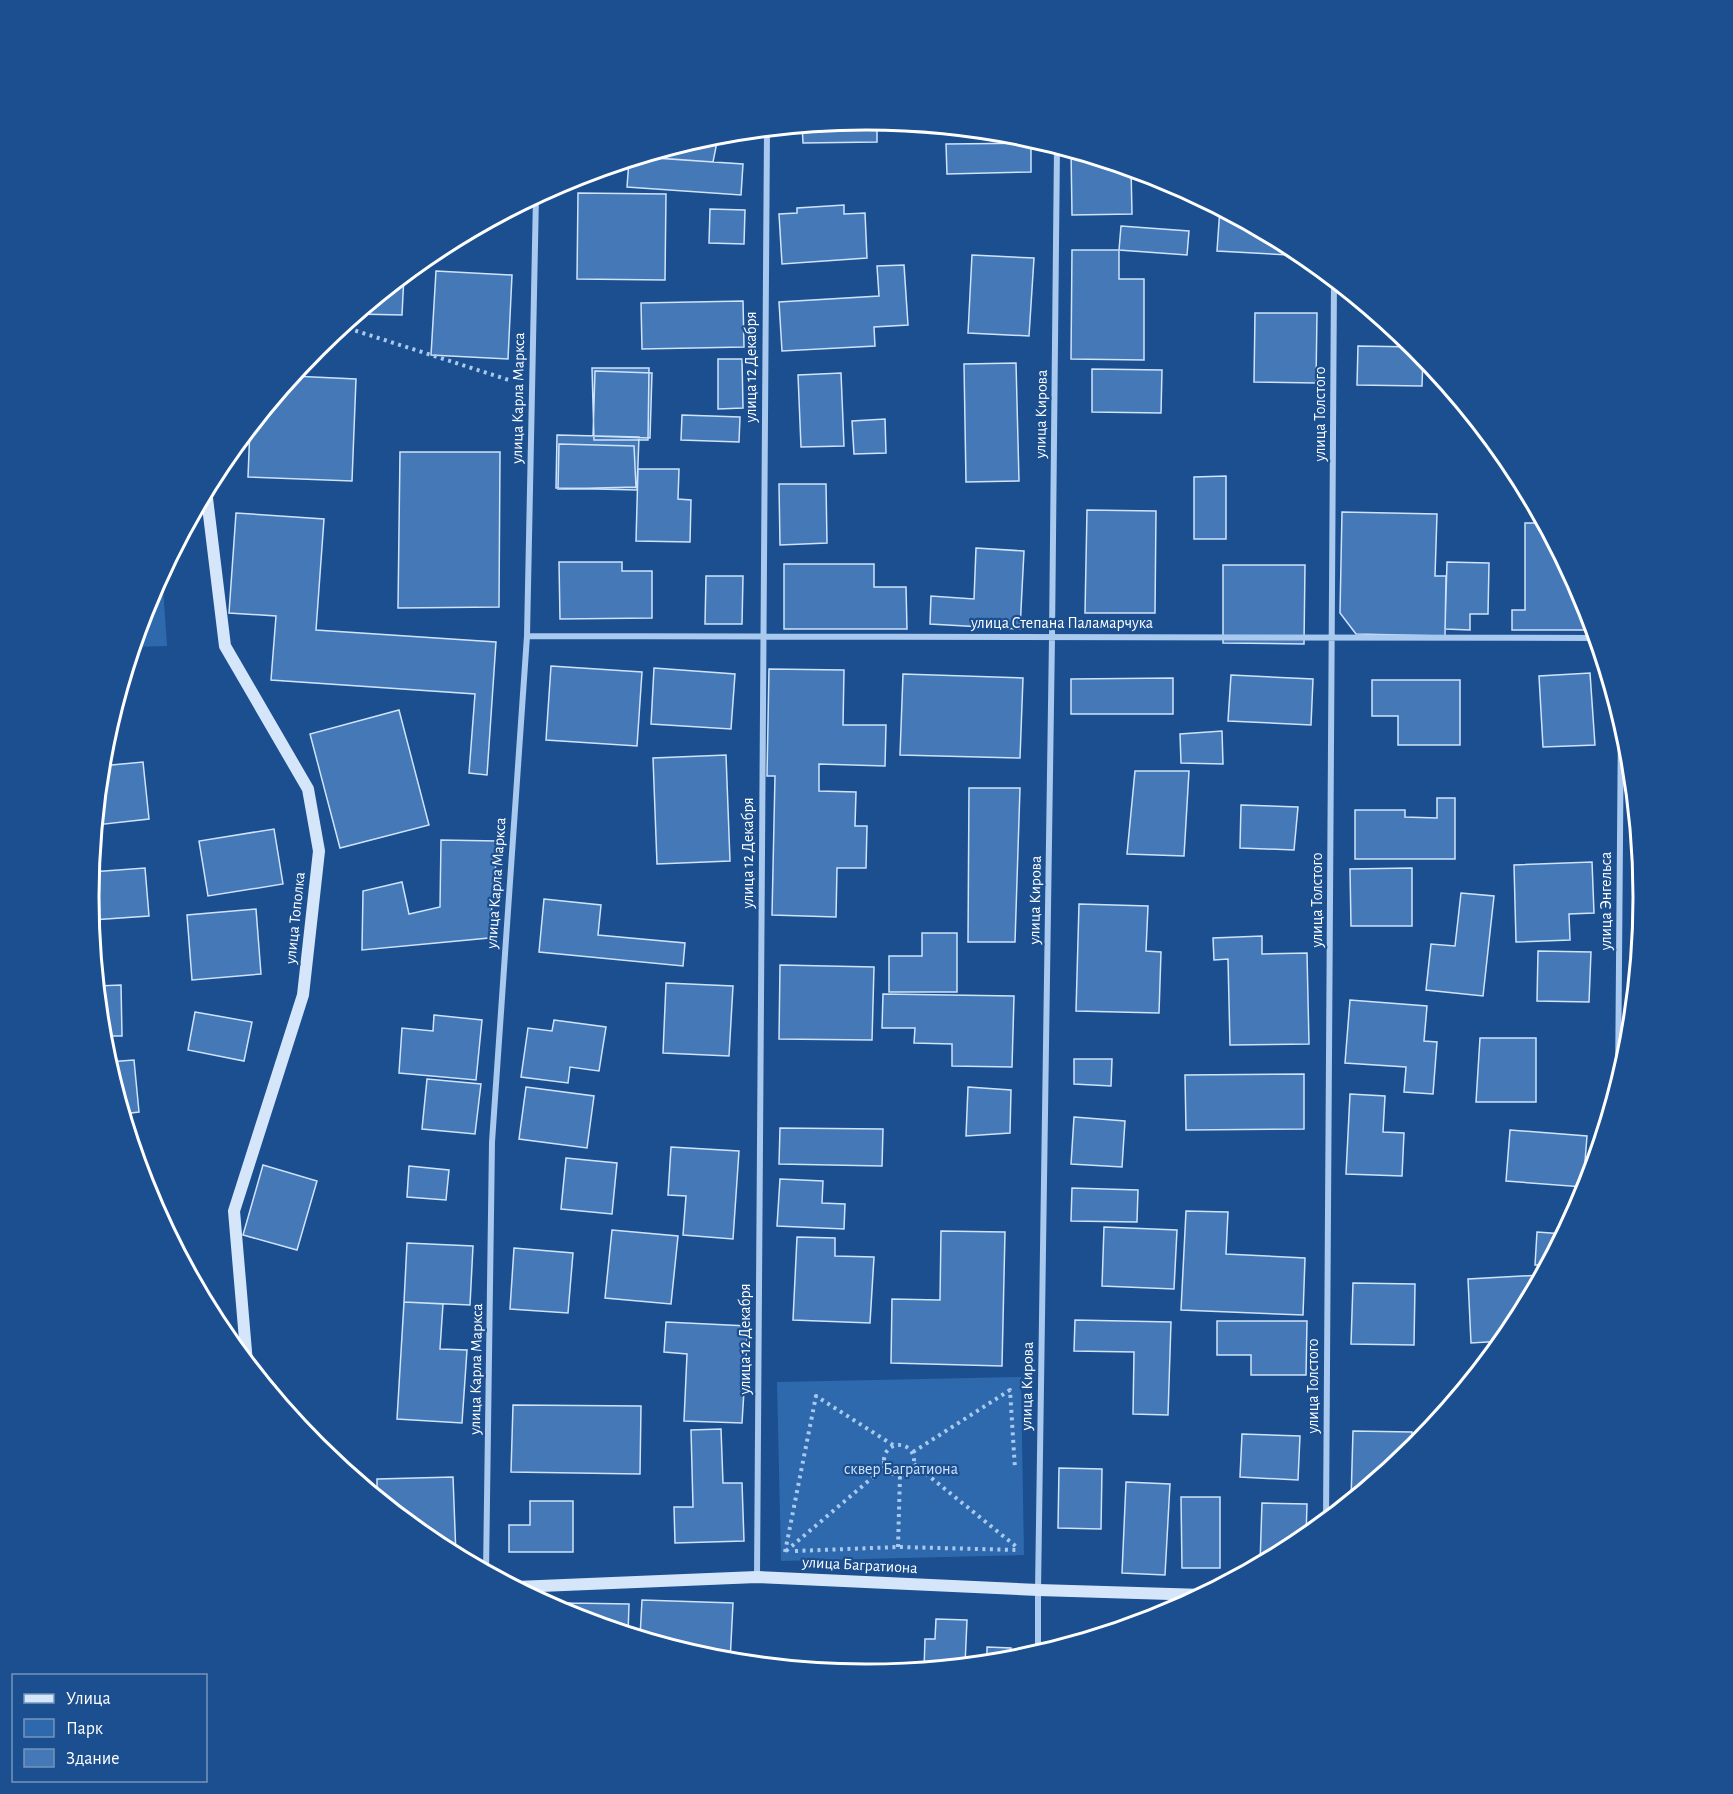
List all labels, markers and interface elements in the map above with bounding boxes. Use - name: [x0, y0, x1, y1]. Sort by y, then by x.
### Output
- street label: улица 12 Декабря: [743, 311, 760, 424]
- street label: улица Карла Маркса: [509, 332, 528, 465]
- street label: улица Толстого: [1312, 366, 1329, 462]
- street label: улица Кирова: [1032, 369, 1051, 460]
- street label: улица Степана Паламарчука: [970, 615, 1153, 632]
- street label: улица 12 Декабря: [740, 797, 757, 910]
- street label: улица Карла Маркса: [483, 817, 510, 950]
- street label: улица Толстого: [1309, 852, 1326, 948]
- street label: улица Энгельса: [1598, 852, 1615, 951]
- street label: улица Кирова: [1026, 855, 1045, 946]
- street label: улица Тополка: [282, 871, 309, 966]
- street label: улица 12 Декабря: [737, 1283, 754, 1396]
- street label: улица Карла Маркса: [467, 1303, 486, 1436]
- street label: улица Толстого: [1305, 1338, 1322, 1434]
- street label: улица Кирова: [1018, 1341, 1037, 1432]
- park label: сквер Багратиона: [844, 1461, 958, 1477]
- street label: улица Багратиона: [801, 1554, 918, 1577]
- legend: [12, 1674, 207, 1782]
- text: Улица: [66, 1690, 111, 1708]
- text: Парк: [66, 1720, 104, 1738]
- text: Здание: [66, 1750, 120, 1768]

